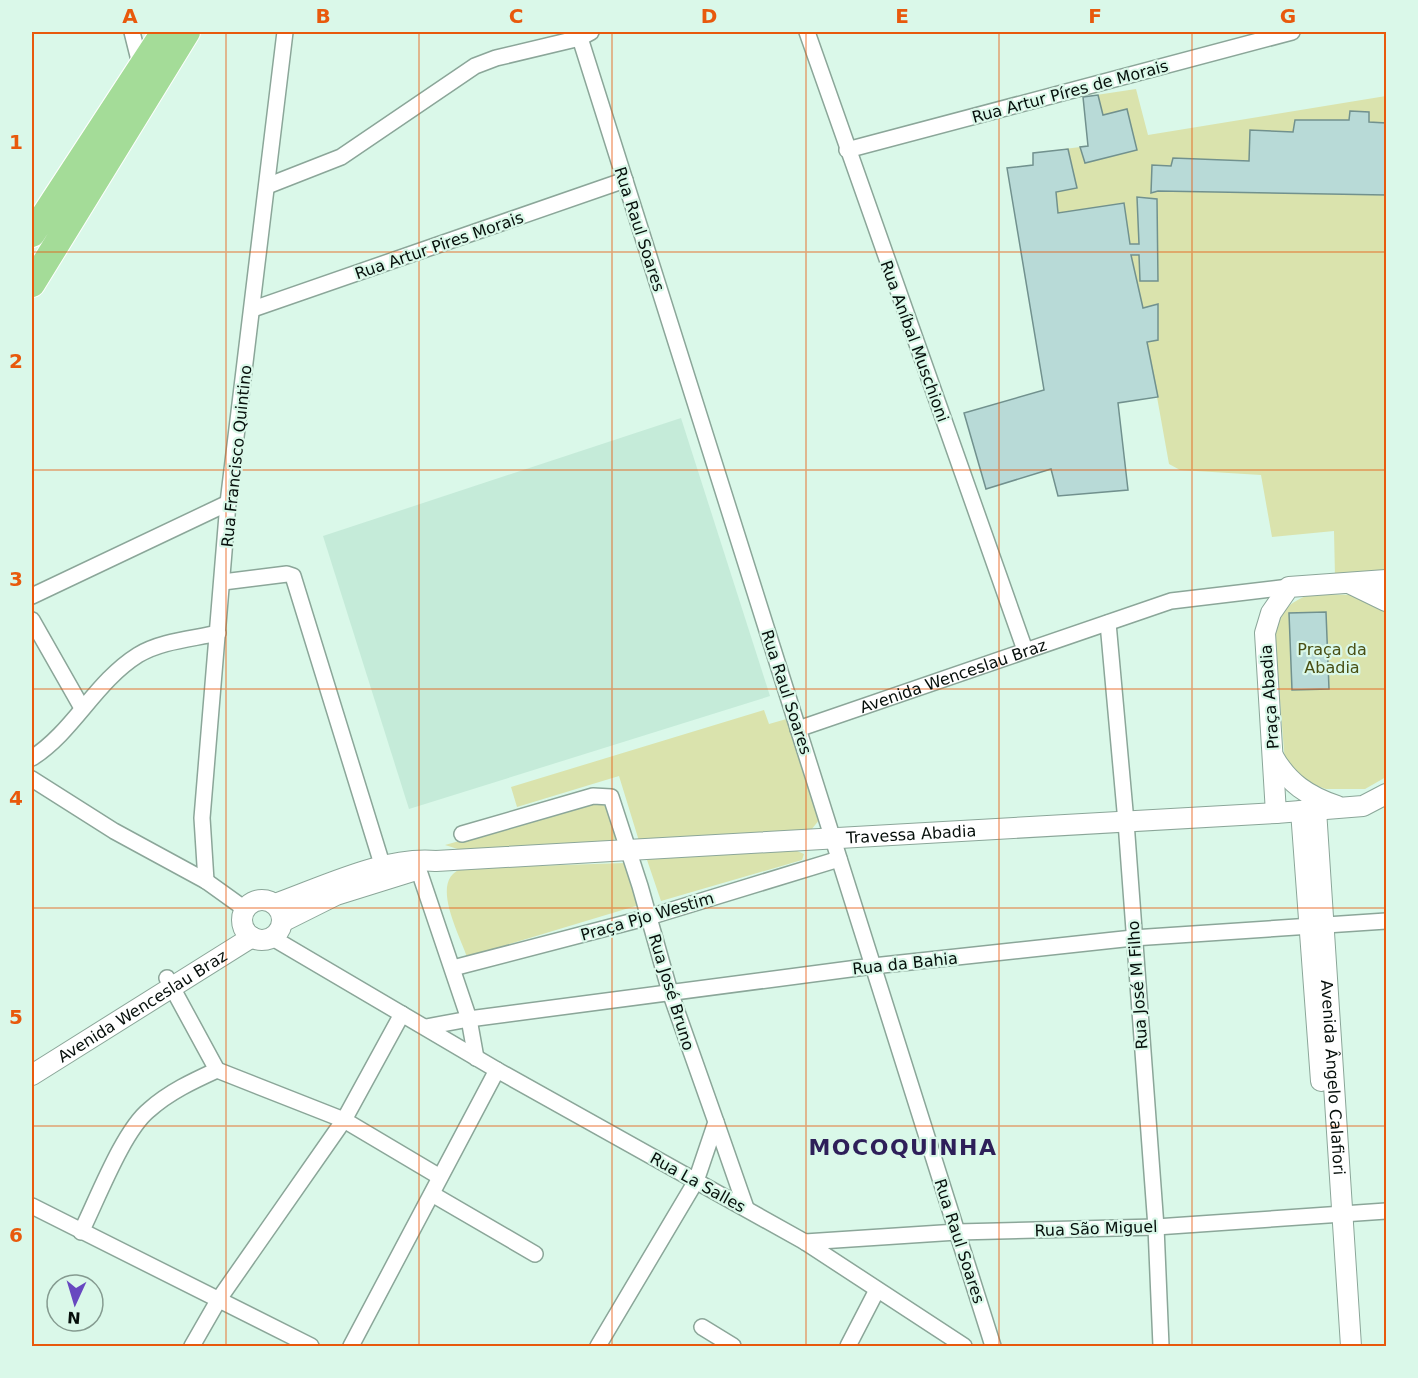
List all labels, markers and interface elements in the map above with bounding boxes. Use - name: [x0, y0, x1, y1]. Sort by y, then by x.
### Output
- text: A: [122, 4, 138, 28]
- text: B: [315, 4, 331, 28]
- text: C: [509, 4, 523, 28]
- text: D: [701, 4, 717, 28]
- text: E: [895, 4, 909, 28]
- text: F: [1088, 4, 1102, 28]
- text: G: [1280, 4, 1296, 28]
- street label: Rua Artur Píres de Morais: [970, 56, 1170, 127]
- text: 1: [9, 130, 23, 154]
- street label: Rua Raul Soares: [610, 164, 669, 294]
- street label: Rua Artur Pires Morais: [352, 208, 526, 283]
- street label: Rua Aníbal Muschioni: [876, 258, 953, 425]
- text: 2: [9, 349, 23, 373]
- street label: Rua Francisco Quintino: [217, 364, 256, 548]
- text: 3: [9, 567, 23, 591]
- street label: Rua Raul Soares: [757, 627, 816, 757]
- street label: Avenida Wenceslau Braz: [857, 635, 1049, 717]
- park label: Praça da Abadia: [1297, 640, 1367, 677]
- street label: Praça Abadia: [1256, 644, 1283, 750]
- text: 4: [9, 786, 23, 810]
- street label: Travessa Abadia: [845, 821, 977, 848]
- street label: Praça Pjo Westim: [578, 888, 716, 945]
- street label: Rua José M Filho: [1124, 920, 1151, 1050]
- street label: Rua José Bruno: [645, 932, 698, 1053]
- street label: Avenida Wenceslau Braz: [54, 946, 231, 1067]
- street label: Rua da Bahia: [852, 949, 959, 978]
- street label: Avenida Ângelo Calafiori: [1317, 979, 1349, 1176]
- text: 5: [9, 1005, 23, 1029]
- district label: MOCOQUINHA: [808, 1135, 998, 1160]
- street label: Rua La Salles: [647, 1148, 749, 1217]
- street label: Rua Raul Soares: [930, 1176, 989, 1306]
- street label: Rua São Miguel: [1034, 1217, 1158, 1240]
- text: 6: [9, 1223, 23, 1247]
- north arrow: [45, 1273, 105, 1333]
- text: N: [67, 1308, 81, 1327]

